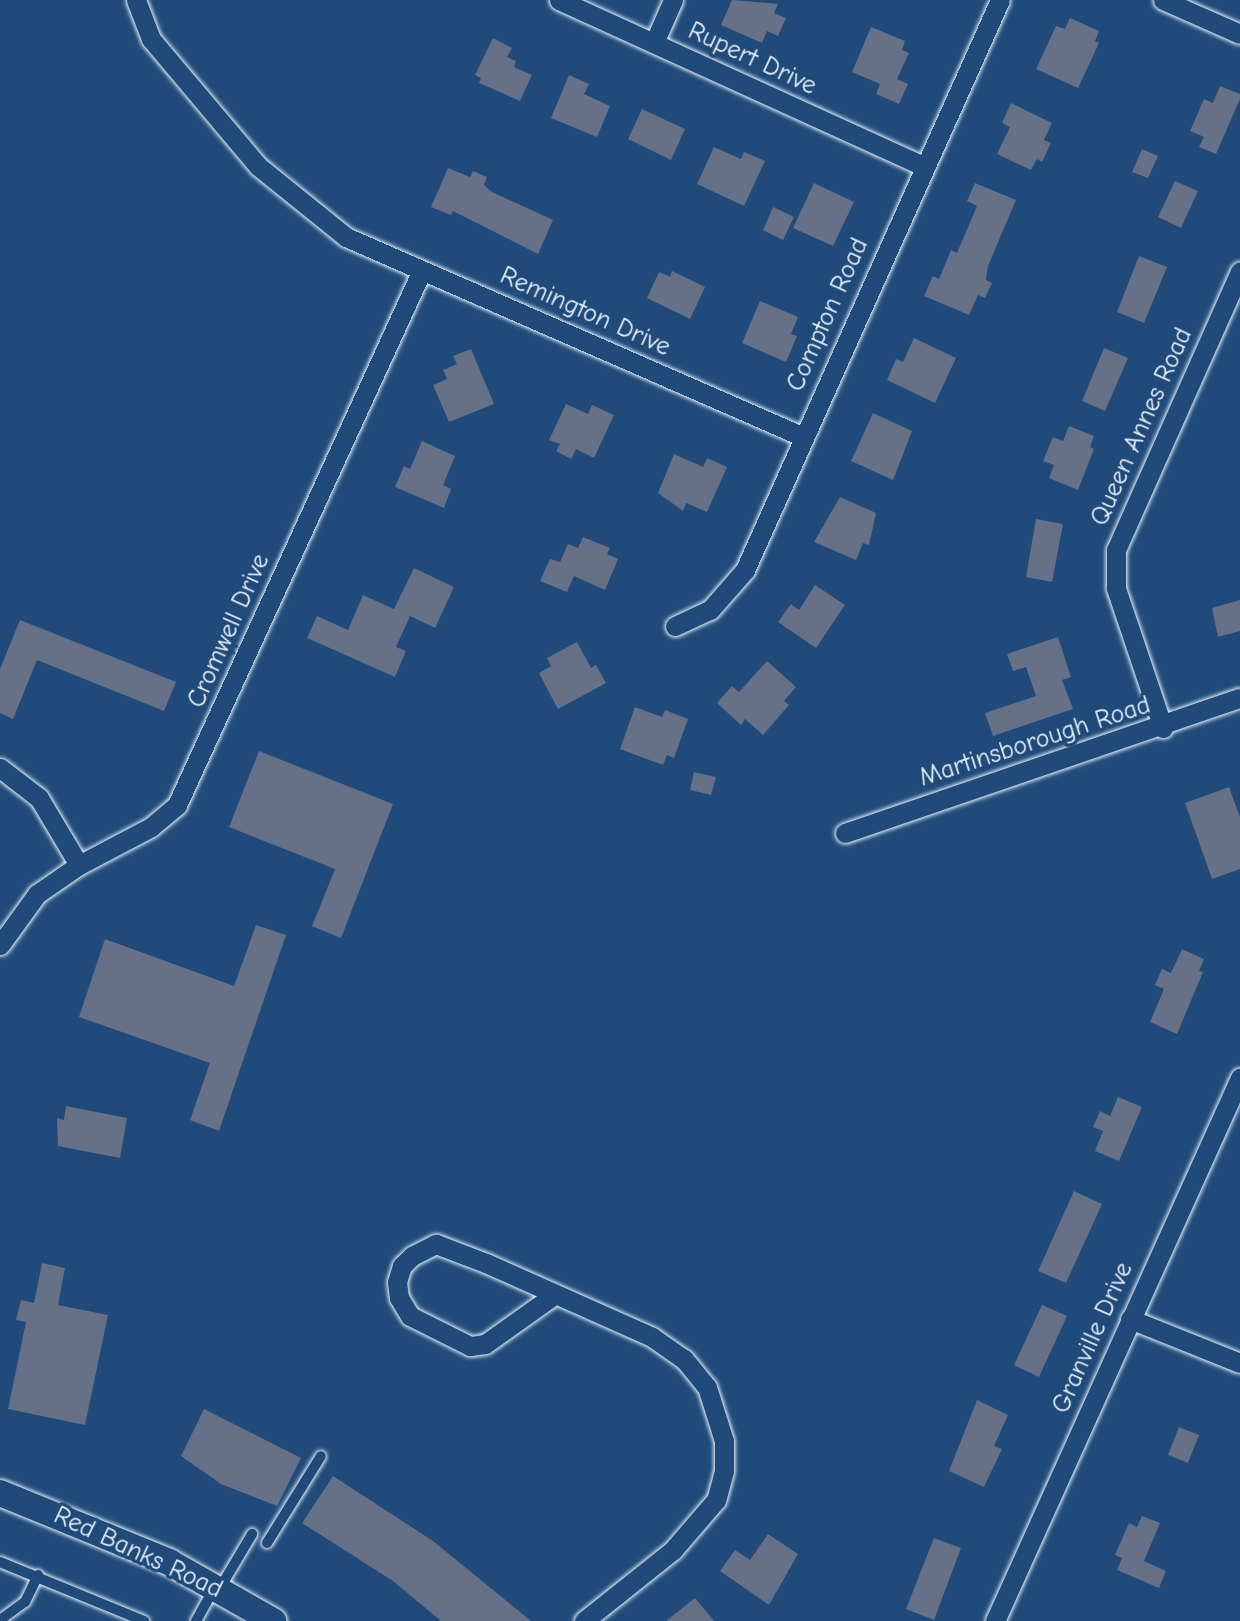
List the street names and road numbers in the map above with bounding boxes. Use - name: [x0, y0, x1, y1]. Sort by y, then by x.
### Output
- street label: Rupert Drive: [683, 16, 821, 102]
- street label: Compton Road: [780, 234, 876, 396]
- street label: Remington Drive: [495, 260, 675, 364]
- street label: Queen Annes Road: [1084, 323, 1200, 531]
- street label: Cromwell Drive: [181, 549, 277, 713]
- street label: Martinsborough Road: [915, 690, 1155, 794]
- street label: Granville Drive: [1046, 1258, 1140, 1418]
- street label: Red Banks Road: [49, 1500, 227, 1606]

